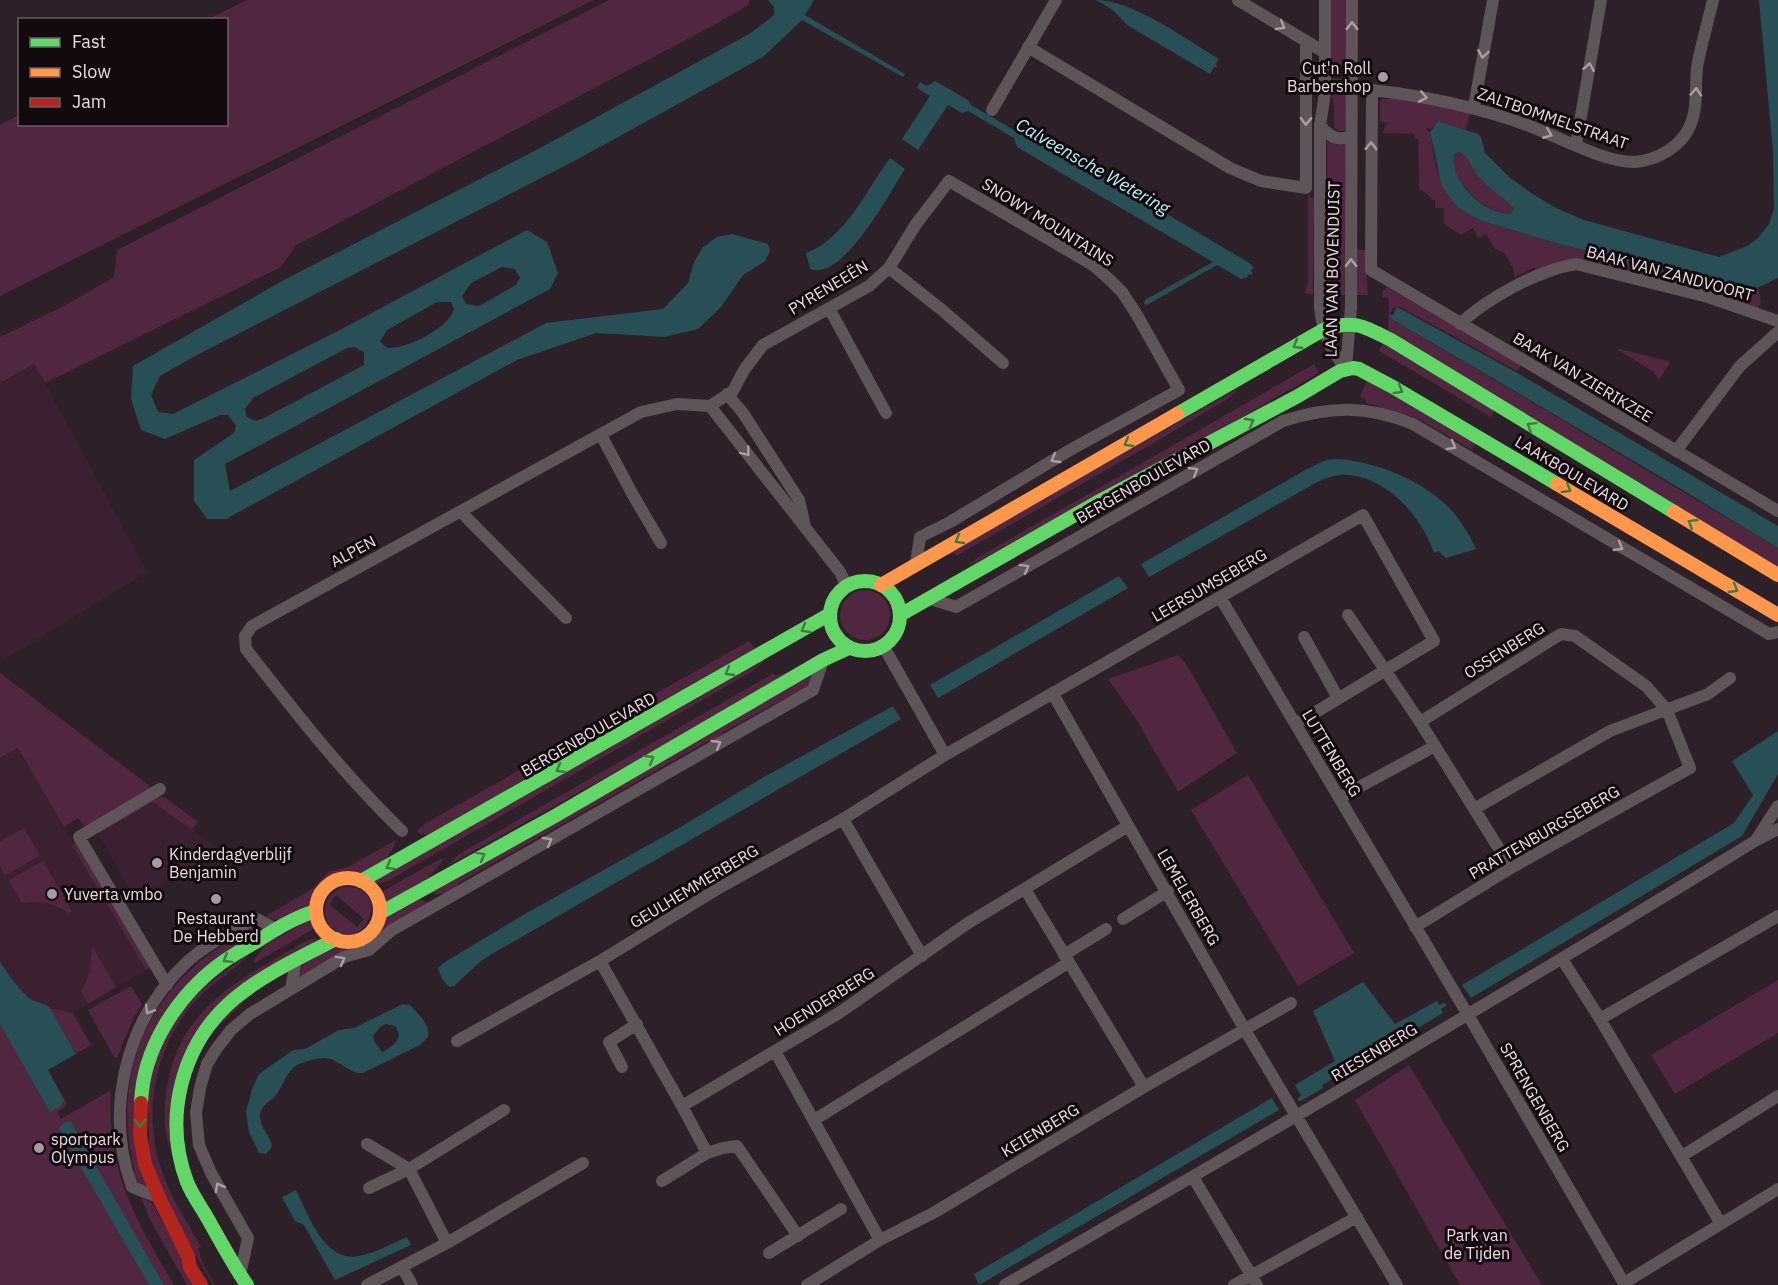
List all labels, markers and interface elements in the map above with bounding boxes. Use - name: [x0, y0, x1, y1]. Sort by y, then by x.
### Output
- legend: [18, 18, 228, 126]
- one-way arrow: [1275, 19, 1285, 31]
- one-way arrow: [1346, 22, 1358, 31]
- text: Fast: [72, 30, 106, 53]
- one-way arrow: [1477, 48, 1490, 58]
- place label: Cut'n Roll Barbershop: [1287, 58, 1371, 96]
- text: Slow: [72, 60, 111, 83]
- one-way arrow: [1583, 62, 1595, 72]
- marker: Cut'n Roll Barbershop: [1376, 70, 1390, 84]
- street label: ZALTBOMMELSTRAAT: [1475, 83, 1631, 153]
- one-way arrow: [1689, 87, 1702, 96]
- text: Jam: [72, 90, 107, 113]
- one-way arrow: [1417, 90, 1427, 103]
- water label: Calveensche Wetering: [1012, 113, 1175, 220]
- one-way arrow: [1299, 116, 1312, 125]
- one-way arrow: [1542, 127, 1553, 139]
- one-way arrow: [1365, 142, 1377, 151]
- street label: SNOWY MOUNTAINS: [979, 173, 1117, 271]
- street label: LAAN VAN BOVENDUIST: [1320, 180, 1344, 358]
- street label: BAAK VAN ZANDVOORT: [1584, 241, 1756, 305]
- street label: PYRENEEËN: [785, 255, 871, 319]
- one-way arrow: [1345, 259, 1357, 268]
- street label: BAAK VAN ZIERIKZEE: [1510, 327, 1656, 427]
- one-way arrow: [1293, 338, 1303, 349]
- one-way arrow: [1393, 383, 1403, 394]
- one-way arrow: [1244, 417, 1255, 429]
- one-way arrow: [1527, 421, 1537, 433]
- street label: LAAKBOULEVARD: [1511, 431, 1633, 515]
- street label: BERGENBOULEVARD: [1072, 434, 1214, 528]
- one-way arrow: [1124, 436, 1134, 447]
- one-way arrow: [1446, 439, 1456, 451]
- one-way arrow: [739, 446, 750, 457]
- one-way arrow: [1051, 452, 1061, 464]
- one-way arrow: [1188, 466, 1199, 478]
- one-way arrow: [1561, 482, 1571, 494]
- one-way arrow: [1688, 519, 1698, 531]
- street label: ALPEN: [327, 531, 379, 571]
- one-way arrow: [955, 533, 965, 544]
- one-way arrow: [1613, 539, 1623, 551]
- street label: LEERSUMSEBERG: [1148, 544, 1270, 626]
- one-way arrow: [1019, 563, 1029, 575]
- one-way arrow: [1728, 582, 1738, 593]
- street label: OSSENBERG: [1460, 617, 1548, 683]
- one-way arrow: [801, 622, 811, 633]
- one-way arrow: [725, 665, 735, 676]
- street label: BERGENBOULEVARD: [517, 687, 659, 781]
- street label: LUTTENBERG: [1298, 706, 1366, 800]
- one-way arrow: [711, 740, 721, 752]
- one-way arrow: [644, 755, 654, 767]
- one-way arrow: [556, 762, 566, 773]
- street label: PRATTENBURGSEBERG: [1465, 781, 1623, 883]
- one-way arrow: [542, 837, 552, 849]
- street label: GEULHEMMERBERG: [626, 840, 762, 932]
- place label: Kinderdagverblijf Benjamin: [169, 844, 292, 882]
- street label: LEMELERBERG: [1153, 845, 1225, 949]
- one-way arrow: [475, 852, 485, 863]
- marker: Kinderdagverblijf Benjamin: [150, 856, 164, 870]
- one-way arrow: [386, 858, 396, 870]
- place label: Yuverta vmbo: [64, 884, 163, 904]
- marker: Yuverta vmbo: [45, 887, 59, 901]
- marker: Restaurant De Hebberd: [209, 892, 223, 906]
- place label: Restaurant De Hebberd: [173, 908, 259, 946]
- one-way arrow: [223, 951, 233, 963]
- one-way arrow: [335, 956, 346, 967]
- street label: HOENDERBERG: [770, 962, 878, 1040]
- one-way arrow: [145, 1004, 157, 1014]
- street label: RIESENBERG: [1327, 1018, 1421, 1086]
- street label: SPRENGENBERG: [1496, 1039, 1574, 1155]
- street label: KEIENBERG: [997, 1099, 1083, 1161]
- one-way arrow: [134, 1119, 146, 1128]
- place label: sportpark Olympus: [51, 1129, 121, 1167]
- marker: sportpark Olympus: [32, 1141, 46, 1155]
- one-way arrow: [215, 1183, 226, 1194]
- park label: Park van de Tijden: [1444, 1225, 1510, 1263]

